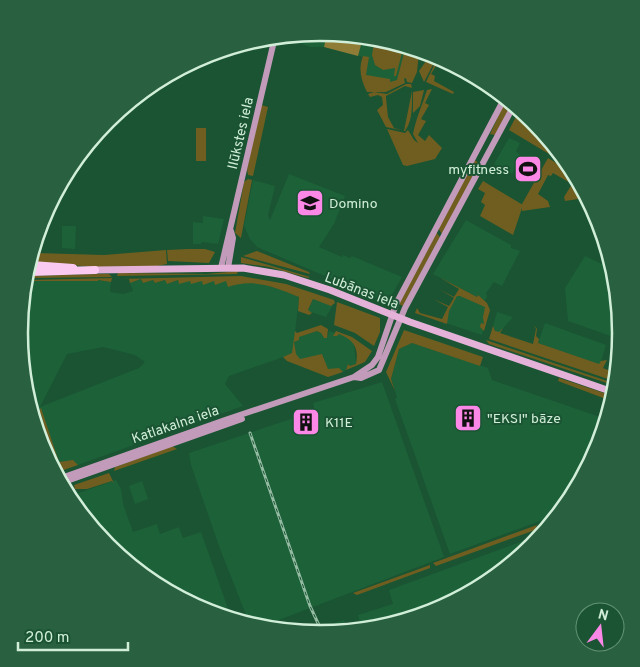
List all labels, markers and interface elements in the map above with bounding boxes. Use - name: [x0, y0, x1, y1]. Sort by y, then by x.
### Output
- street label: Ilūkstes iela: [225, 96, 258, 171]
- sports icon: myfitness: [513, 154, 543, 184]
- place label: myfitness: [448, 162, 509, 179]
- school or university icon: Domino: [295, 188, 325, 218]
- place label: Domino: [329, 196, 378, 213]
- street label: Lubānas iela: [322, 269, 401, 313]
- street label: Katlakalna iela: [130, 403, 221, 448]
- building icon: "EKSI" bāze: [453, 403, 483, 433]
- building icon: K11E: [291, 407, 321, 437]
- place label: "EKSI" bāze: [487, 411, 561, 428]
- place label: K11E: [325, 415, 353, 432]
- north arrow: [575, 602, 625, 652]
- text: N: [596, 606, 610, 625]
- scale bar: [18, 620, 128, 652]
- text: 200 m: [25, 629, 70, 648]

